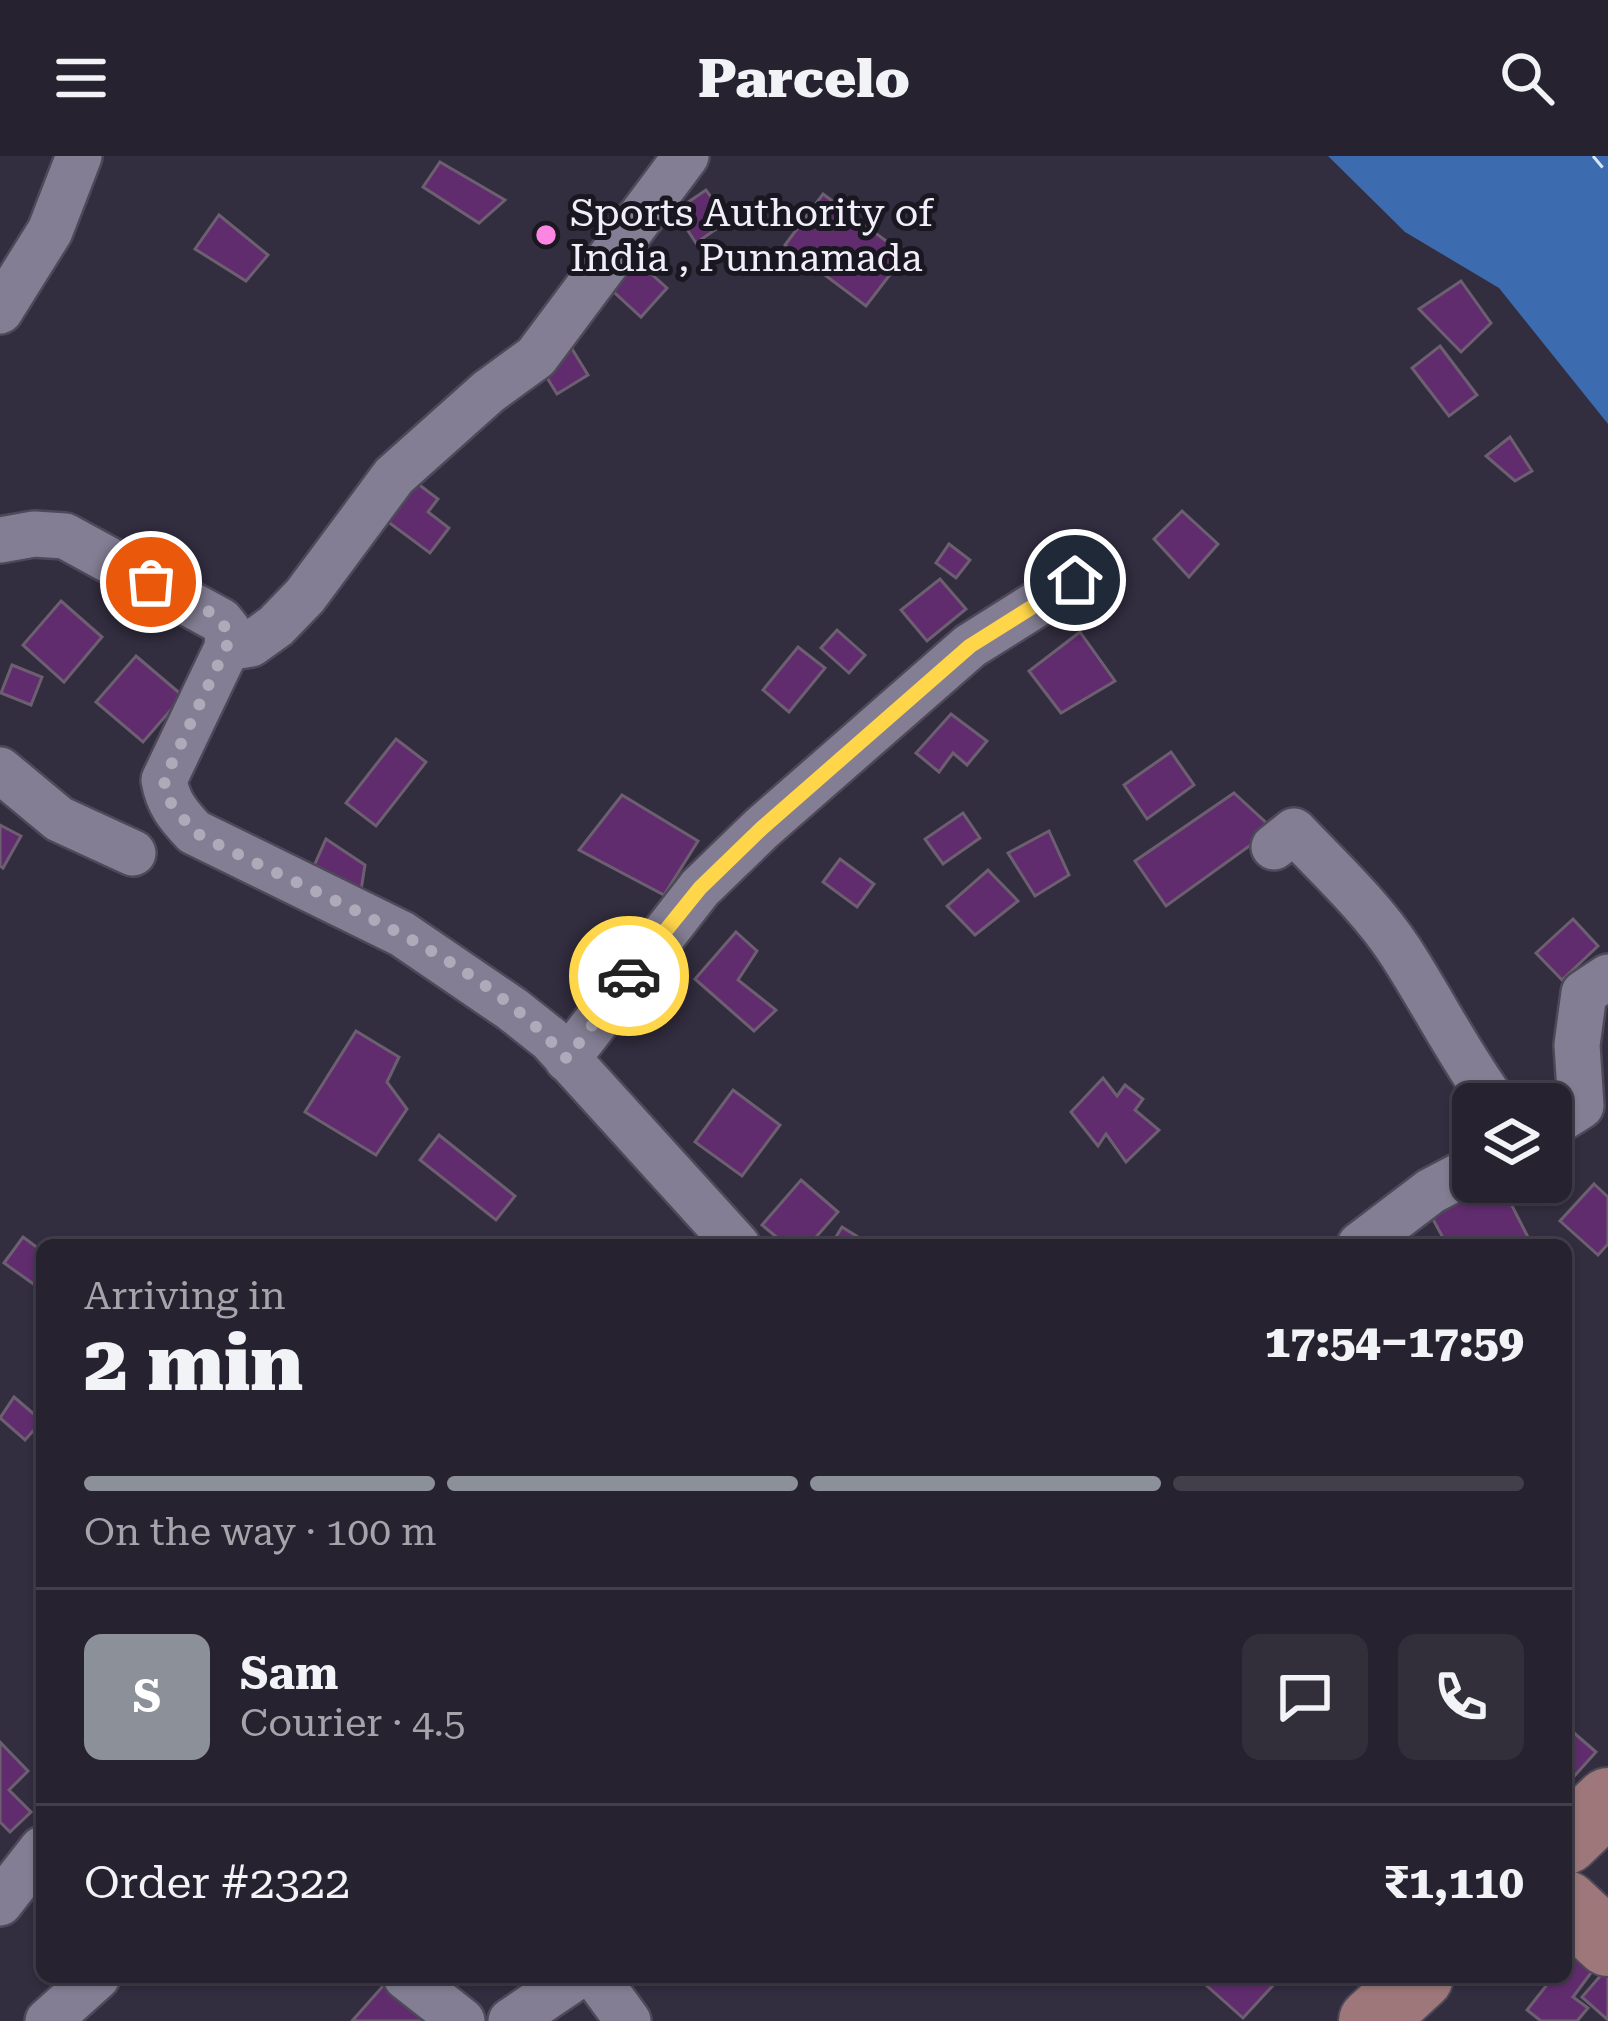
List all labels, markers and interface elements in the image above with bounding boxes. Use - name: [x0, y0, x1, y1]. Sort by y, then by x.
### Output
- icon: menu: [48, 45, 114, 111]
- icon: search: [1494, 45, 1560, 111]
- text: Parcelo: [698, 47, 910, 110]
- place label: Sports Authority of India , Punnamada: [570, 190, 934, 281]
- marker: Sports Authority of India , Punnamada: [533, 222, 559, 248]
- pin: [1024, 529, 1126, 631]
- pin: [100, 531, 202, 633]
- icon: home: [1042, 547, 1108, 613]
- icon: bag: [118, 549, 184, 615]
- courier: [569, 916, 689, 1036]
- icon: car: [596, 943, 662, 1009]
- map controls: [1452, 1083, 1572, 1203]
- button: layers: [1452, 1083, 1572, 1203]
- text: Arriving in: [84, 1273, 286, 1319]
- text: 17:54–17:59: [1265, 1315, 1524, 1368]
- text: 2 min: [84, 1318, 303, 1409]
- text: On the way · 100 m: [84, 1509, 436, 1555]
- button: chat: [1242, 1634, 1368, 1760]
- button: phone: [1398, 1634, 1524, 1760]
- text: Sam: [240, 1647, 338, 1700]
- text: S: [133, 1670, 161, 1723]
- text: Courier · 4.5: [240, 1700, 466, 1746]
- text: Order #2322: [84, 1856, 350, 1909]
- text: ₹1,110: [1383, 1856, 1524, 1909]

